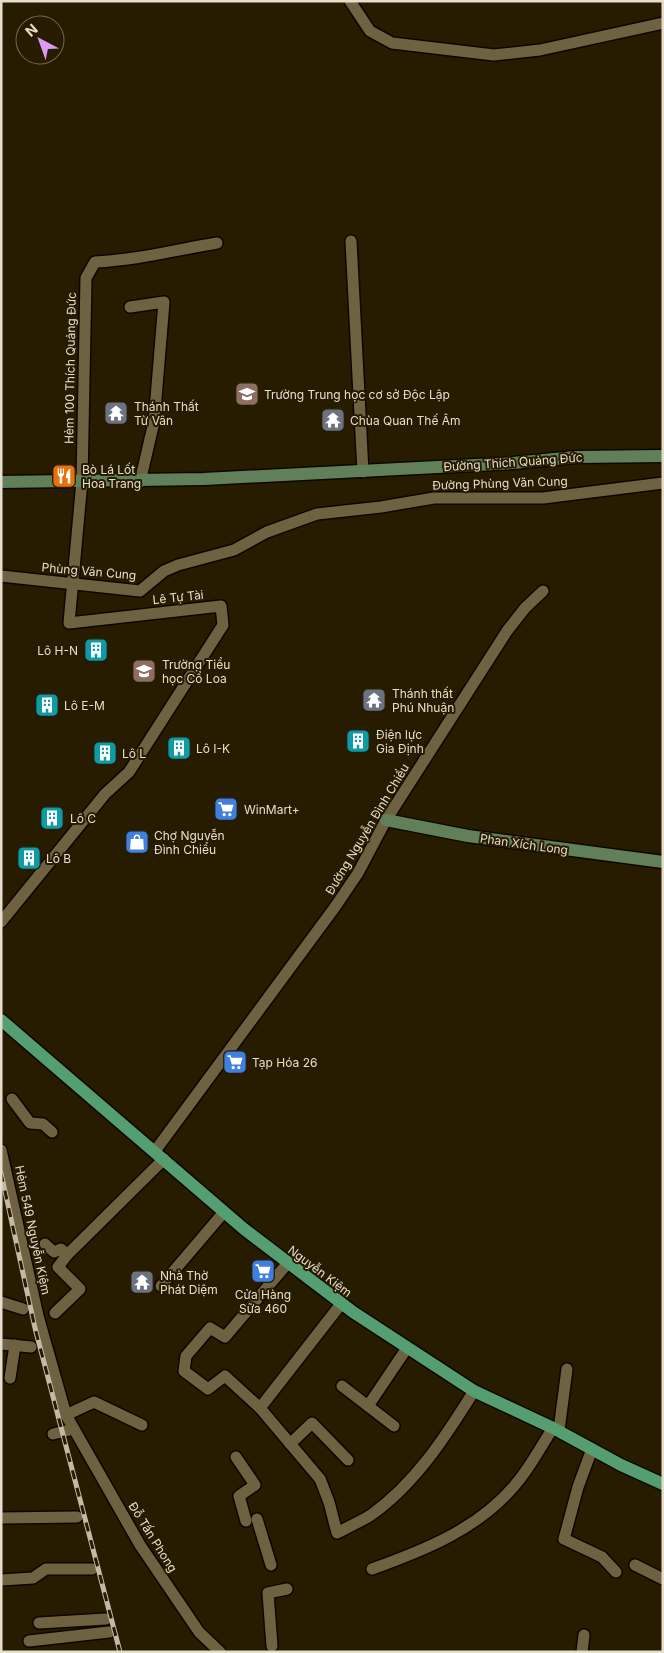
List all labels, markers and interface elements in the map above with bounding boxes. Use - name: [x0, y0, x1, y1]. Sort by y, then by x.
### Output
- north arrow: [15, 15, 65, 65]
- text: N: [22, 20, 41, 40]
- street label: Hẻm 100 Thích Quảng Đức: [61, 292, 79, 444]
- school or university icon: Trường Trung học cơ sở Độc Lập: [234, 381, 260, 407]
- place label: Trường Trung học cơ sở Độc Lập: [264, 387, 450, 402]
- place label: Thánh Thất Từ Vân: [134, 399, 199, 428]
- temple icon: Thánh Thất Từ Vân: [103, 400, 129, 426]
- temple icon: Chùa Quan Thế Âm: [320, 407, 346, 433]
- place label: Chùa Quan Thế Âm: [350, 413, 461, 428]
- street label: Đường Thích Quảng Đức: [443, 450, 583, 474]
- place label: Bò Lá Lốt Hoa Trang: [82, 462, 141, 491]
- restaurant icon: Bò Lá Lốt Hoa Trang: [51, 463, 77, 489]
- street label: Đường Phùng Văn Cung: [432, 473, 568, 493]
- street label: Phùng Văn Cung: [41, 559, 137, 583]
- street label: Lê Tự Tài: [152, 587, 204, 607]
- building icon: Lô H-N: [83, 637, 109, 663]
- place label: Lô H-N: [37, 643, 78, 658]
- place label: Trường Tiểu học Cổ Loa: [162, 657, 230, 686]
- school or university icon: Trường Tiểu học Cổ Loa: [131, 658, 157, 684]
- place label: Thánh thất Phú Nhuận: [392, 686, 454, 715]
- temple icon: Thánh thất Phú Nhuận: [361, 687, 387, 713]
- building icon: Lô E-M: [34, 692, 60, 718]
- place label: Lô E-M: [64, 698, 105, 713]
- place label: Điện lực Gia Định: [376, 727, 424, 756]
- building icon: Điện lực Gia Định: [345, 728, 371, 754]
- building icon: Lô I-K: [166, 735, 192, 761]
- building icon: Lô L: [92, 740, 118, 766]
- place label: Lô I-K: [196, 741, 230, 756]
- place label: Lô L: [122, 746, 146, 761]
- street label: Đường Nguyễn Đình Chiểu: [322, 761, 412, 897]
- supermarket icon: WinMart+: [213, 796, 239, 822]
- place label: WinMart+: [244, 802, 300, 817]
- building icon: Lô C: [39, 805, 65, 831]
- place label: Lô C: [70, 811, 96, 826]
- place label: Chợ Nguyễn Đình Chiểu: [154, 828, 225, 857]
- shop icon: Chợ Nguyễn Đình Chiểu: [124, 829, 150, 855]
- street label: Phan Xích Long: [479, 830, 569, 858]
- building icon: Lô B: [16, 845, 42, 871]
- place label: Lô B: [46, 851, 71, 866]
- supermarket icon: Tạp Hóa 26: [222, 1049, 248, 1075]
- place label: Tạp Hóa 26: [252, 1055, 317, 1070]
- street label: Hẻm 549 Nguyễn Kiệm: [12, 1164, 54, 1296]
- street label: Nguyễn Kiệm: [285, 1242, 355, 1300]
- supermarket icon: Cửa Hàng Sữa 460: [250, 1258, 276, 1284]
- place label: Nhà Thờ Phát Diệm: [160, 1268, 218, 1297]
- temple icon: Nhà Thờ Phát Diệm: [129, 1269, 155, 1295]
- place label: Cửa Hàng Sữa 460: [235, 1287, 291, 1316]
- street label: Đỗ Tấn Phong: [126, 1499, 180, 1575]

